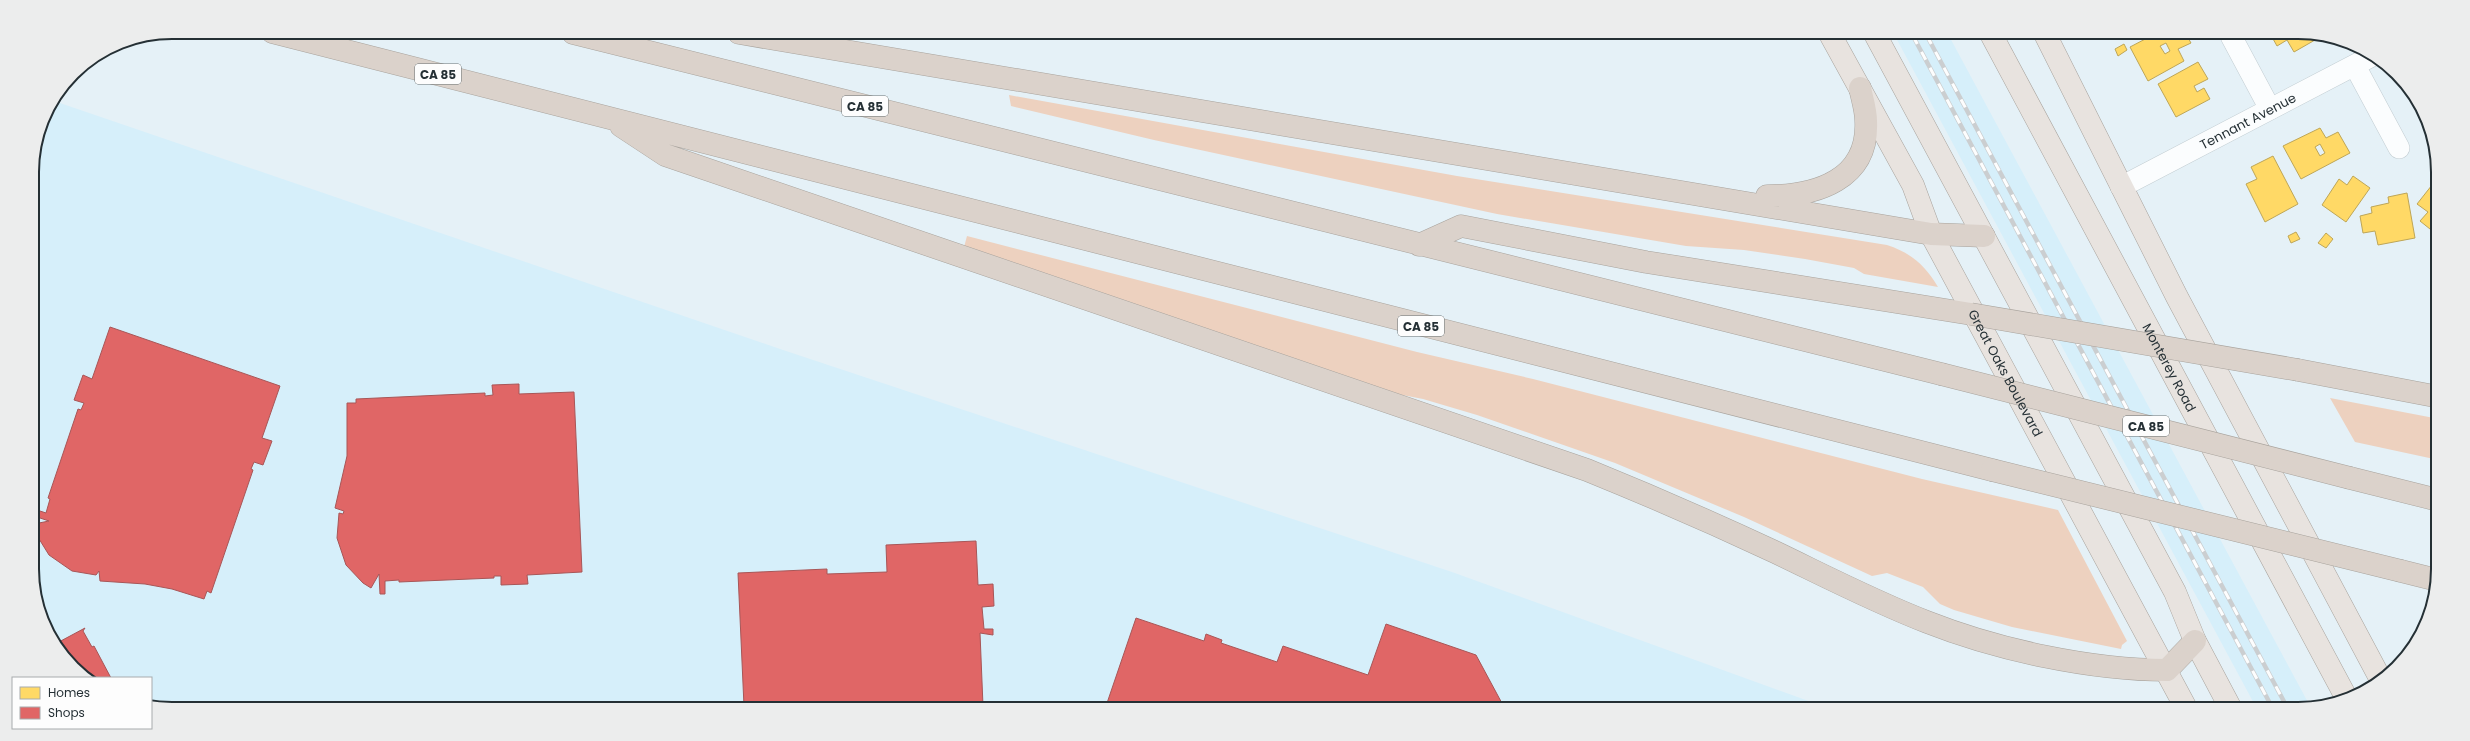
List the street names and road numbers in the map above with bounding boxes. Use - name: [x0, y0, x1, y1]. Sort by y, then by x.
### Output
- road number: CA 85: [415, 64, 461, 84]
- street label: Tennant Avenue: [2196, 88, 2299, 154]
- road number: CA 85: [842, 96, 888, 116]
- street label: Great Oaks Boulevard: [1964, 306, 2048, 440]
- road number: CA 85: [1398, 316, 1444, 336]
- street label: Monterey Road: [2138, 320, 2201, 415]
- road number: CA 85: [2123, 416, 2169, 436]

